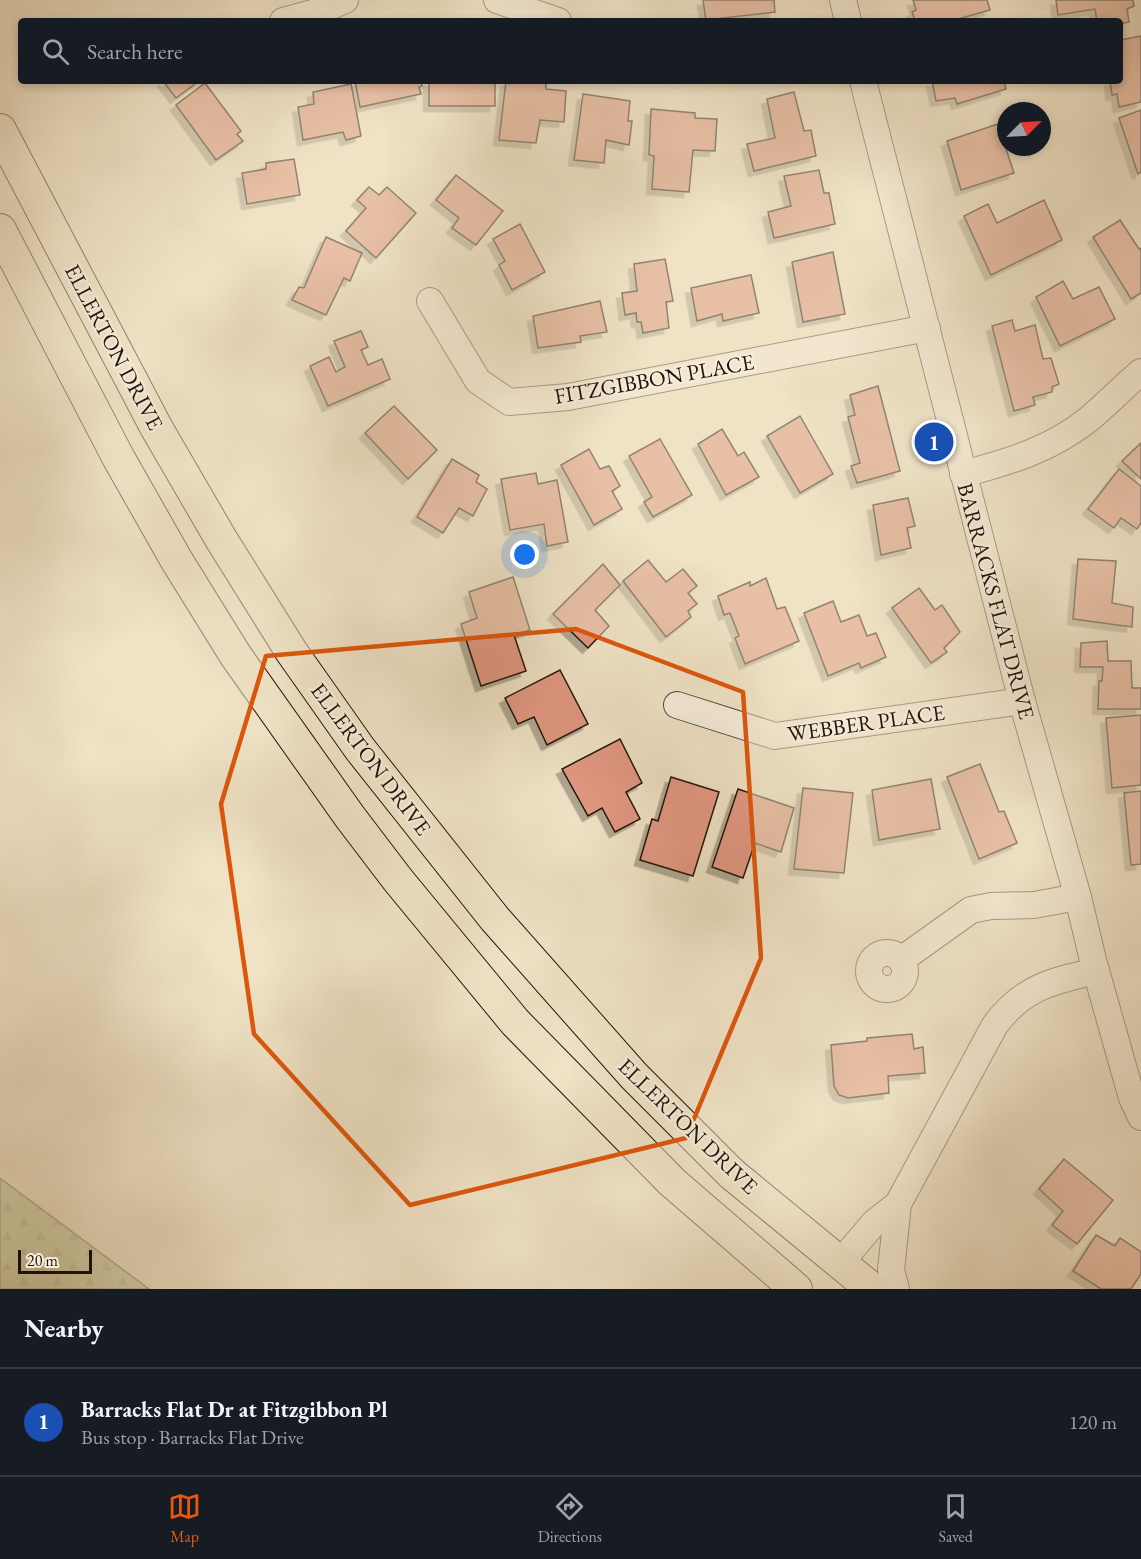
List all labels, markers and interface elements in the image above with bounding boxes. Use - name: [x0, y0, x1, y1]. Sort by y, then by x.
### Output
- search box: [18, 18, 1123, 84]
- icon: search: [39, 35, 72, 68]
- text: Search here: [87, 37, 182, 66]
- north arrow: [997, 102, 1051, 156]
- street label: ELLERTON DRIVE: [58, 259, 170, 435]
- street label: FITZGIBBON PLACE: [552, 347, 756, 411]
- pin: 1: [914, 420, 954, 464]
- street label: BARRACKS FLAT DRIVE: [950, 480, 1042, 722]
- your location: [510, 540, 539, 569]
- street label: ELLERTON DRIVE: [304, 677, 438, 841]
- street label: WEBBER PLACE: [786, 698, 946, 748]
- street label: ELLERTON DRIVE: [612, 1052, 764, 1200]
- scale bar: [18, 1247, 92, 1274]
- text: 20 m: [27, 1250, 58, 1271]
- text: Nearby: [24, 1311, 104, 1345]
- text: Barracks Flat Dr at Fitzgibbon Pl: [81, 1395, 387, 1424]
- text: 1: [38, 1409, 49, 1435]
- text: 120 m: [1069, 1409, 1117, 1435]
- text: Bus stop · Barracks Flat Drive: [81, 1424, 304, 1450]
- tab: Map: [168, 1490, 201, 1547]
- tab: Directions: [538, 1490, 602, 1547]
- tab: Saved: [938, 1490, 973, 1547]

